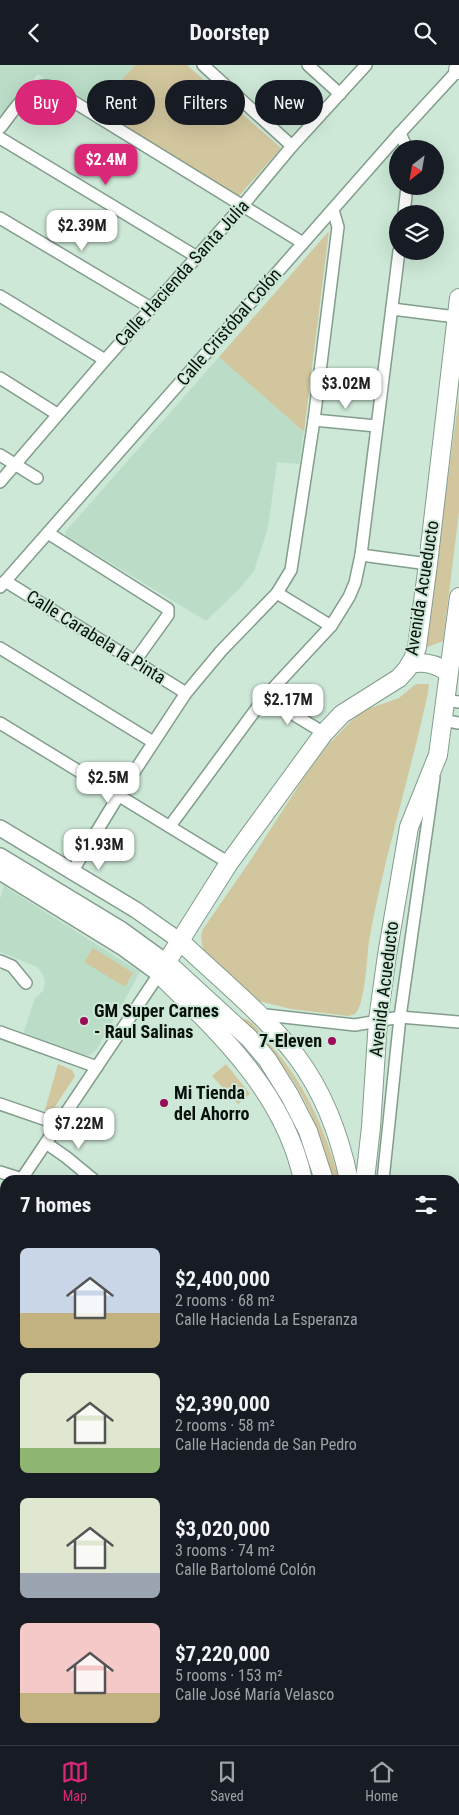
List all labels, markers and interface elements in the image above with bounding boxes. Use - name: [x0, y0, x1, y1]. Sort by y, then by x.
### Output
- icon: back: [20, 19, 48, 47]
- icon: search: [411, 19, 439, 47]
- text: Doorstep: [190, 20, 269, 45]
- chip: Buy: [15, 80, 77, 125]
- chip: Rent: [87, 80, 155, 125]
- chip: Filters: [165, 80, 245, 125]
- chip: New: [255, 80, 323, 125]
- north arrow: [389, 140, 444, 195]
- map controls: [389, 140, 444, 260]
- pin: $2.4M: [71, 143, 141, 186]
- text: $2.4M: [85, 150, 127, 169]
- street label: Calle Hacienda Santa Julia: [110, 195, 253, 350]
- button: layers: [389, 205, 444, 260]
- pin: $2.39M: [41, 209, 123, 252]
- text: $2.39M: [57, 216, 107, 235]
- street label: Calle Cristóbal Colón: [172, 264, 285, 390]
- pin: $3.02M: [305, 367, 387, 410]
- text: $3.02M: [321, 374, 371, 393]
- street label: Avenida Acueducto: [400, 519, 443, 657]
- street label: Calle Carabela la Pinta: [23, 585, 170, 688]
- pin: $2.17M: [247, 683, 329, 726]
- text: $2.17M: [263, 690, 313, 709]
- pin: $2.5M: [73, 761, 143, 804]
- text: $2.5M: [87, 768, 129, 787]
- pin: $1.93M: [58, 829, 140, 871]
- text: $1.93M: [74, 835, 124, 854]
- street label: Avenida Acueducto: [365, 920, 402, 1058]
- place label: GM Super Carnes - Raul Salinas: [94, 1000, 219, 1042]
- marker: GM Super Carnes - Raul Salinas: [78, 1015, 90, 1027]
- place label: 7-Eleven: [259, 1030, 322, 1051]
- marker: 7-Eleven: [326, 1035, 338, 1047]
- place label: Mi Tienda del Ahorro: [174, 1082, 249, 1124]
- marker: Mi Tienda del Ahorro: [158, 1097, 170, 1109]
- pin: $7.22M: [38, 1107, 120, 1150]
- text: $7.22M: [54, 1114, 104, 1133]
- icon: filters: [412, 1191, 440, 1219]
- text: 7 homes: [20, 1193, 91, 1217]
- text: $2,400,000: [175, 1267, 270, 1291]
- icon: home: [60, 1268, 120, 1328]
- text: 2 rooms · 68 m²: [175, 1291, 275, 1310]
- text: Calle Hacienda La Esperanza: [175, 1310, 358, 1329]
- text: $2,390,000: [175, 1392, 270, 1416]
- icon: home: [60, 1393, 120, 1453]
- text: 2 rooms · 58 m²: [175, 1416, 275, 1435]
- text: Calle Hacienda de San Pedro: [175, 1435, 357, 1454]
- text: $3,020,000: [175, 1517, 270, 1541]
- icon: home: [60, 1518, 120, 1578]
- text: 3 rooms · 74 m²: [175, 1541, 275, 1560]
- text: Calle Bartolomé Colón: [175, 1560, 316, 1579]
- text: $7,220,000: [175, 1642, 270, 1666]
- icon: home: [60, 1643, 120, 1703]
- text: 5 rooms · 153 m²: [175, 1666, 283, 1685]
- text: Calle José María Velasco: [175, 1685, 334, 1704]
- tab: Map: [61, 1758, 89, 1804]
- tab: Saved: [210, 1758, 244, 1804]
- tab: Home: [365, 1758, 398, 1804]

